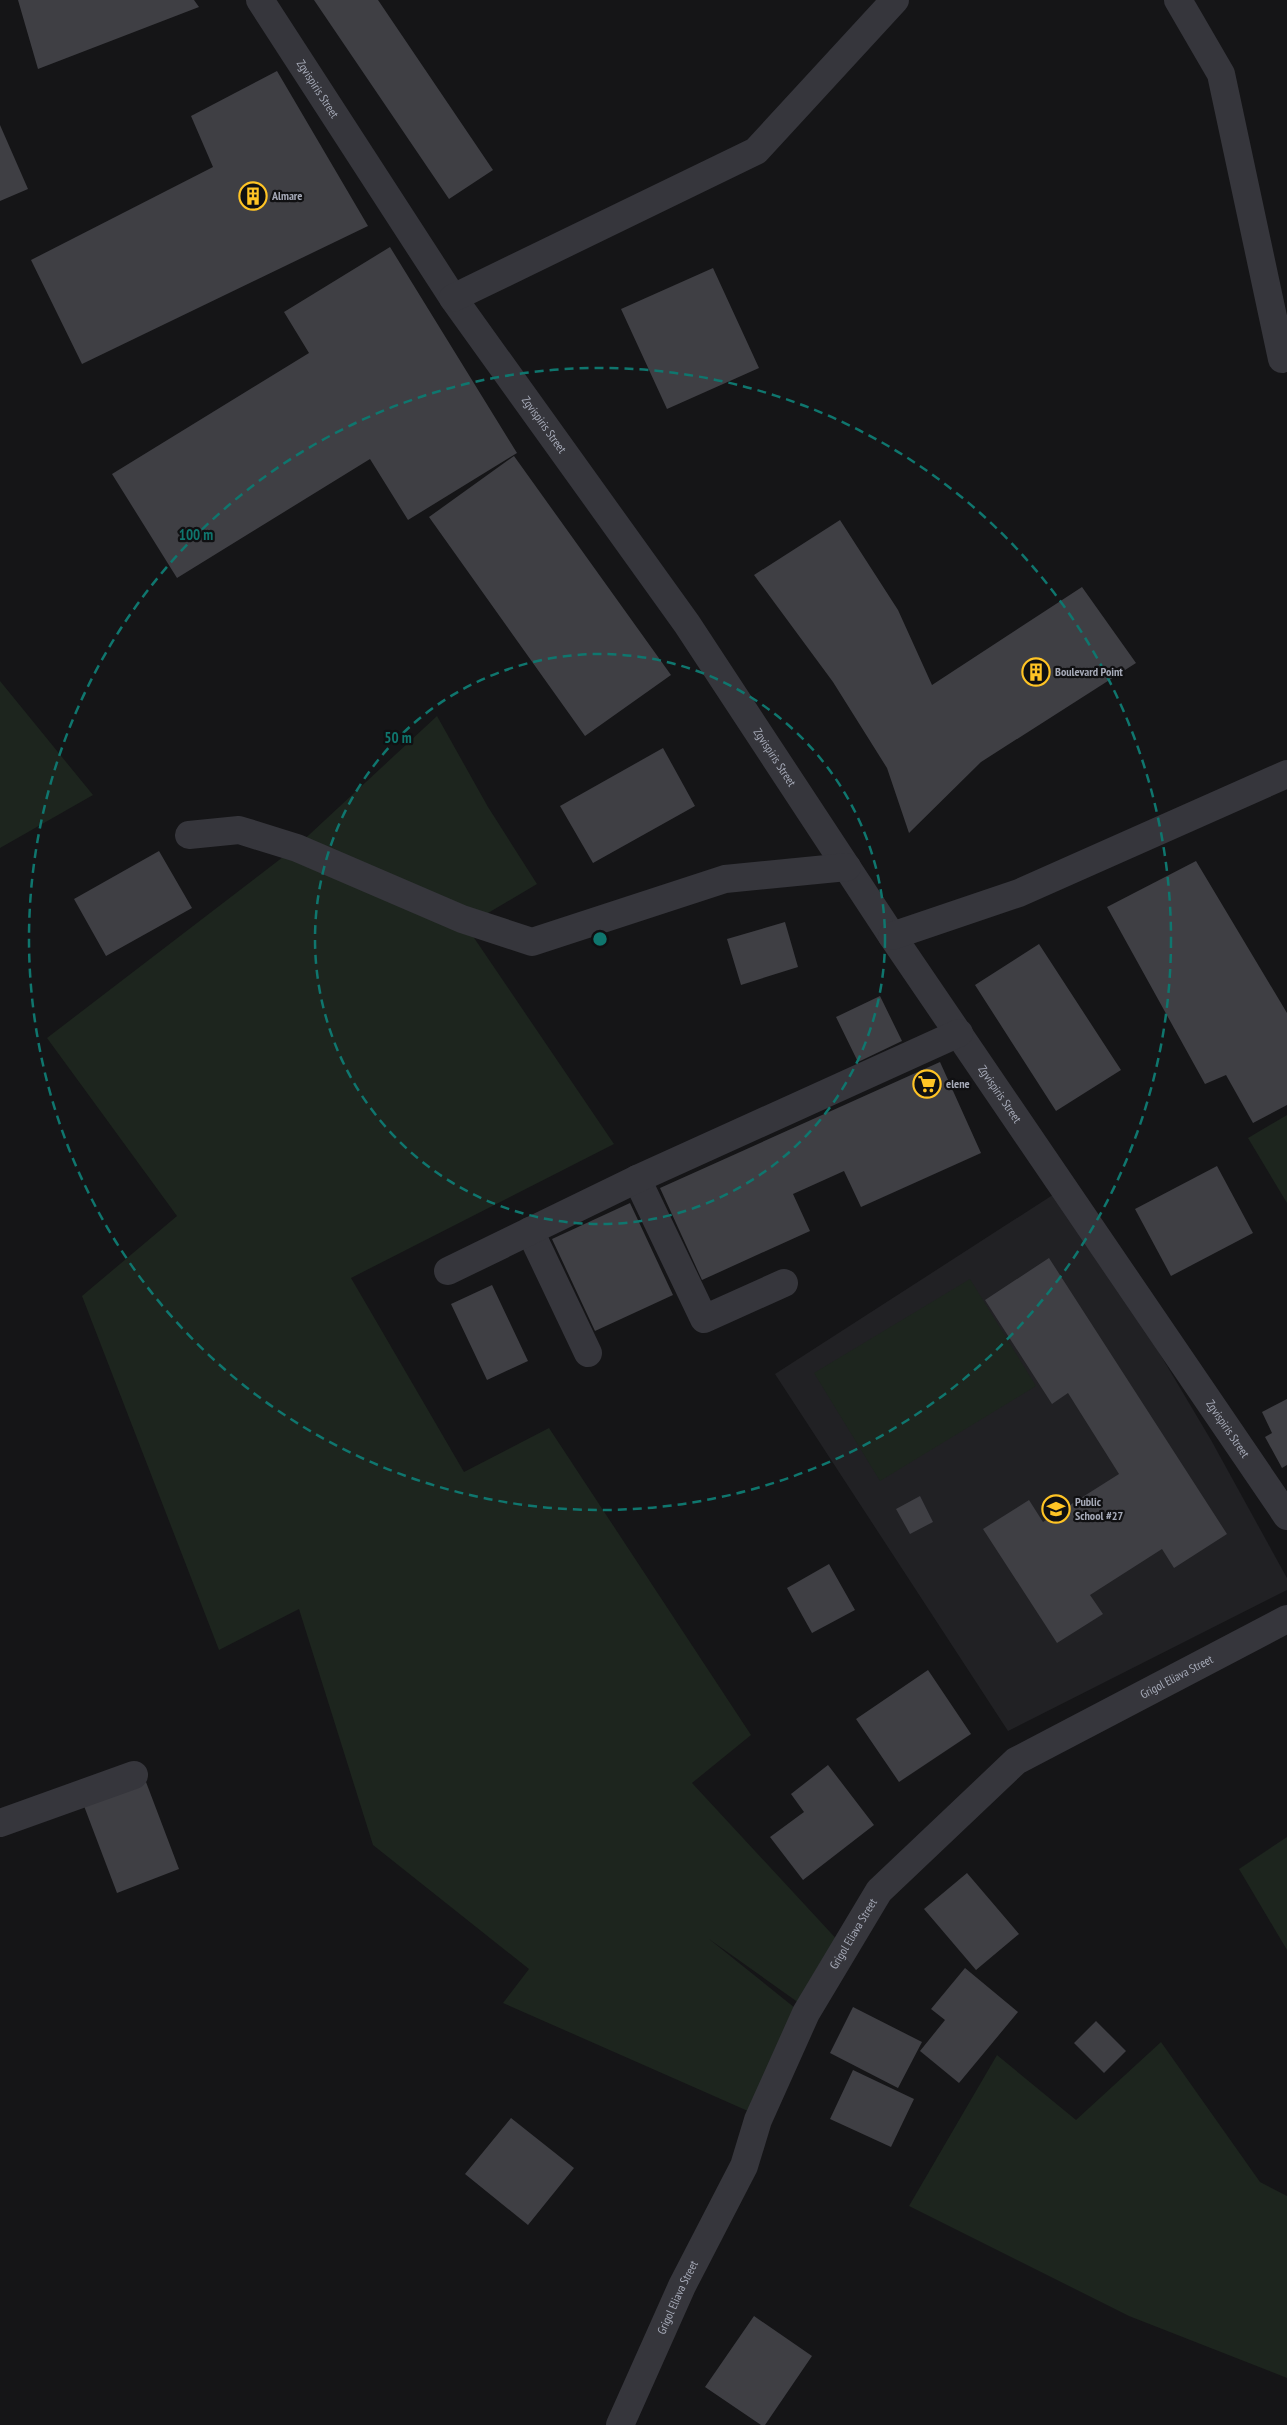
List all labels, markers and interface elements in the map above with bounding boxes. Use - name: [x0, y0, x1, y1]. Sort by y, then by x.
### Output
- street label: Zgvispiris Street: [294, 57, 343, 121]
- building icon: Almare: [238, 181, 268, 211]
- place label: Almare: [271, 188, 303, 203]
- street label: Zgvispiris Street: [519, 393, 570, 456]
- text: 100 m: [179, 525, 213, 544]
- building icon: Boulevard Point: [1021, 657, 1051, 687]
- place label: Boulevard Point: [1055, 664, 1123, 679]
- street label: Zgvispiris Street: [751, 725, 800, 790]
- text: 50 m: [384, 728, 412, 747]
- centre of rings: [591, 930, 609, 948]
- street label: Zgvispiris Street: [975, 1062, 1025, 1126]
- supermarket icon: elene: [912, 1069, 942, 1099]
- place label: elene: [946, 1076, 970, 1091]
- street label: Zgvispiris Street: [1203, 1397, 1253, 1461]
- school or university icon: Public School #27: [1041, 1494, 1071, 1524]
- place label: Public School #27: [1075, 1494, 1123, 1523]
- street label: Grigol Eliava Street: [1138, 1651, 1216, 1702]
- street label: Grigol Eliava Street: [826, 1895, 880, 1972]
- street label: Grigol Eliava Street: [653, 2257, 701, 2336]

